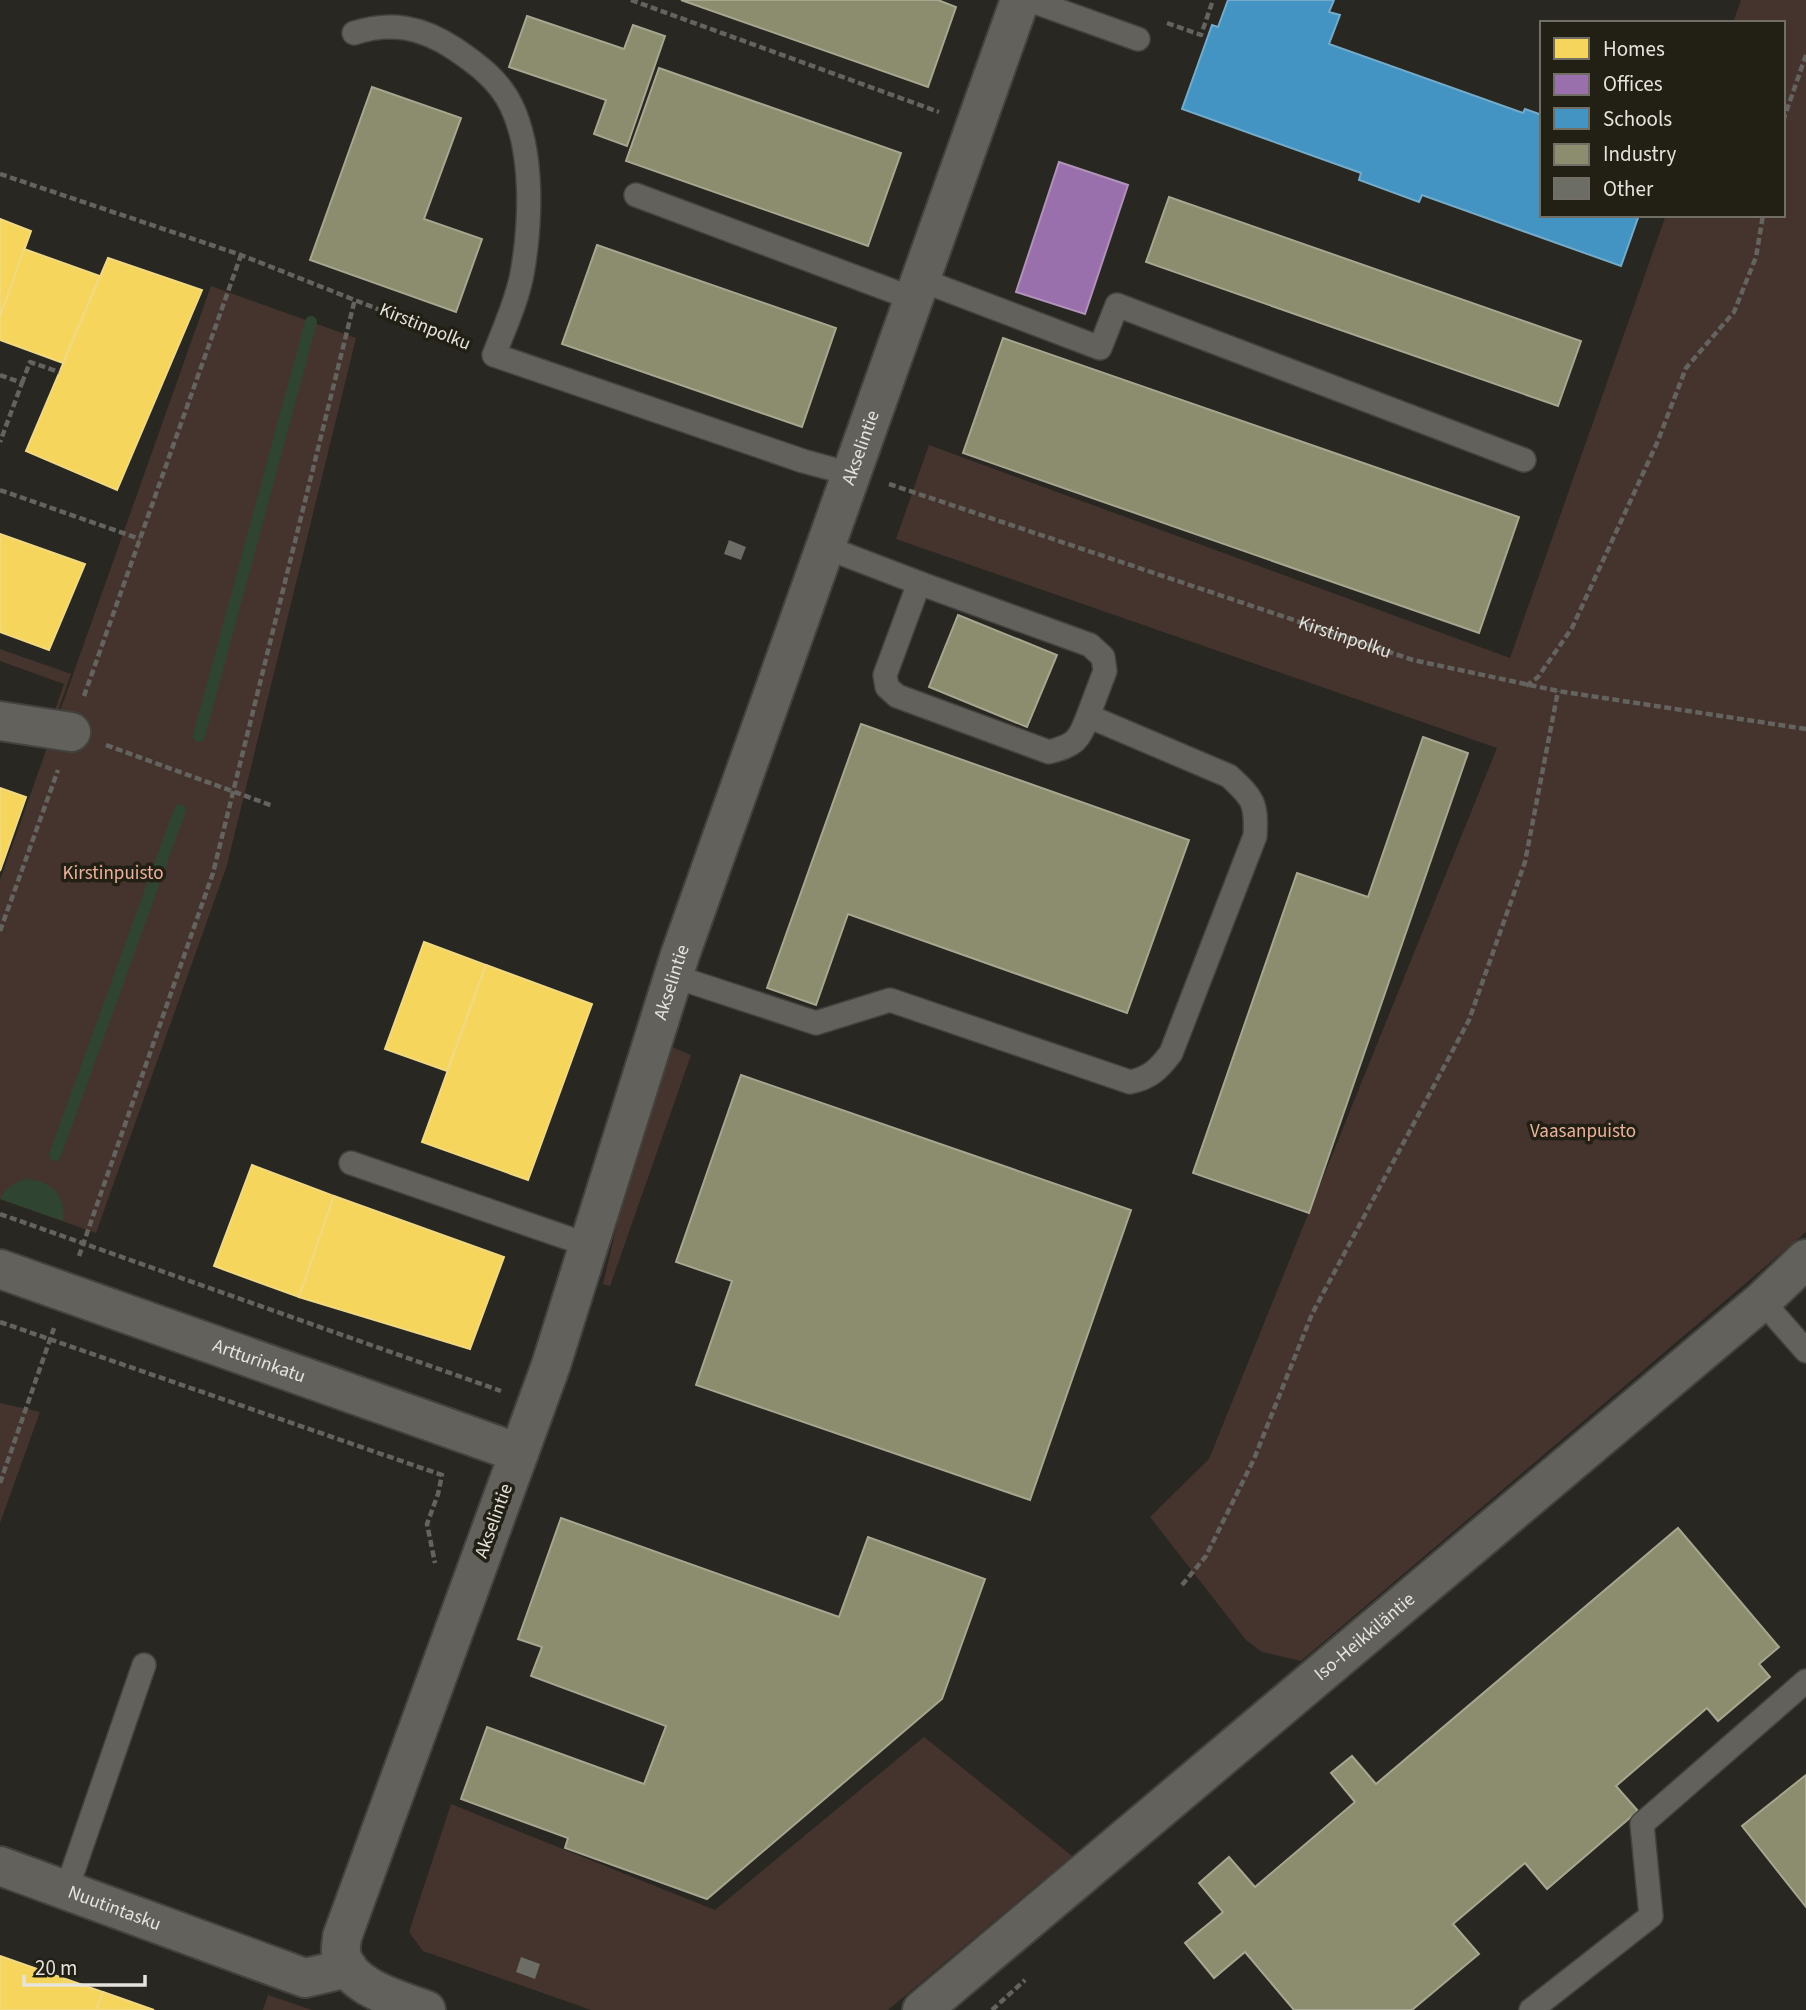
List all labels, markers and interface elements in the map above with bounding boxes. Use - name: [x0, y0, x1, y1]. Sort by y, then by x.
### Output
- legend: [1540, 21, 1785, 217]
- text: Homes: [1603, 34, 1665, 64]
- text: Offices: [1603, 69, 1663, 99]
- text: Schools: [1603, 104, 1672, 134]
- text: Industry: [1603, 139, 1676, 169]
- text: Other: [1603, 174, 1654, 204]
- street label: Kirstinpolku: [375, 296, 475, 358]
- street label: Akselintie: [835, 407, 886, 489]
- street label: Kirstinpolku: [1295, 609, 1395, 665]
- park label: Kirstinpuisto: [63, 860, 163, 887]
- street label: Akselintie: [647, 941, 696, 1023]
- park label: Vaasanpuisto: [1530, 1118, 1636, 1145]
- street label: Artturinkatu: [209, 1332, 309, 1390]
- street label: Akselintie: [468, 1480, 520, 1562]
- street label: Iso-Heikkiläntie: [1308, 1586, 1421, 1687]
- street label: Nuutintasku: [64, 1879, 165, 1938]
- scale bar: [24, 1944, 145, 1988]
- text: 20 m: [35, 1953, 77, 1983]

